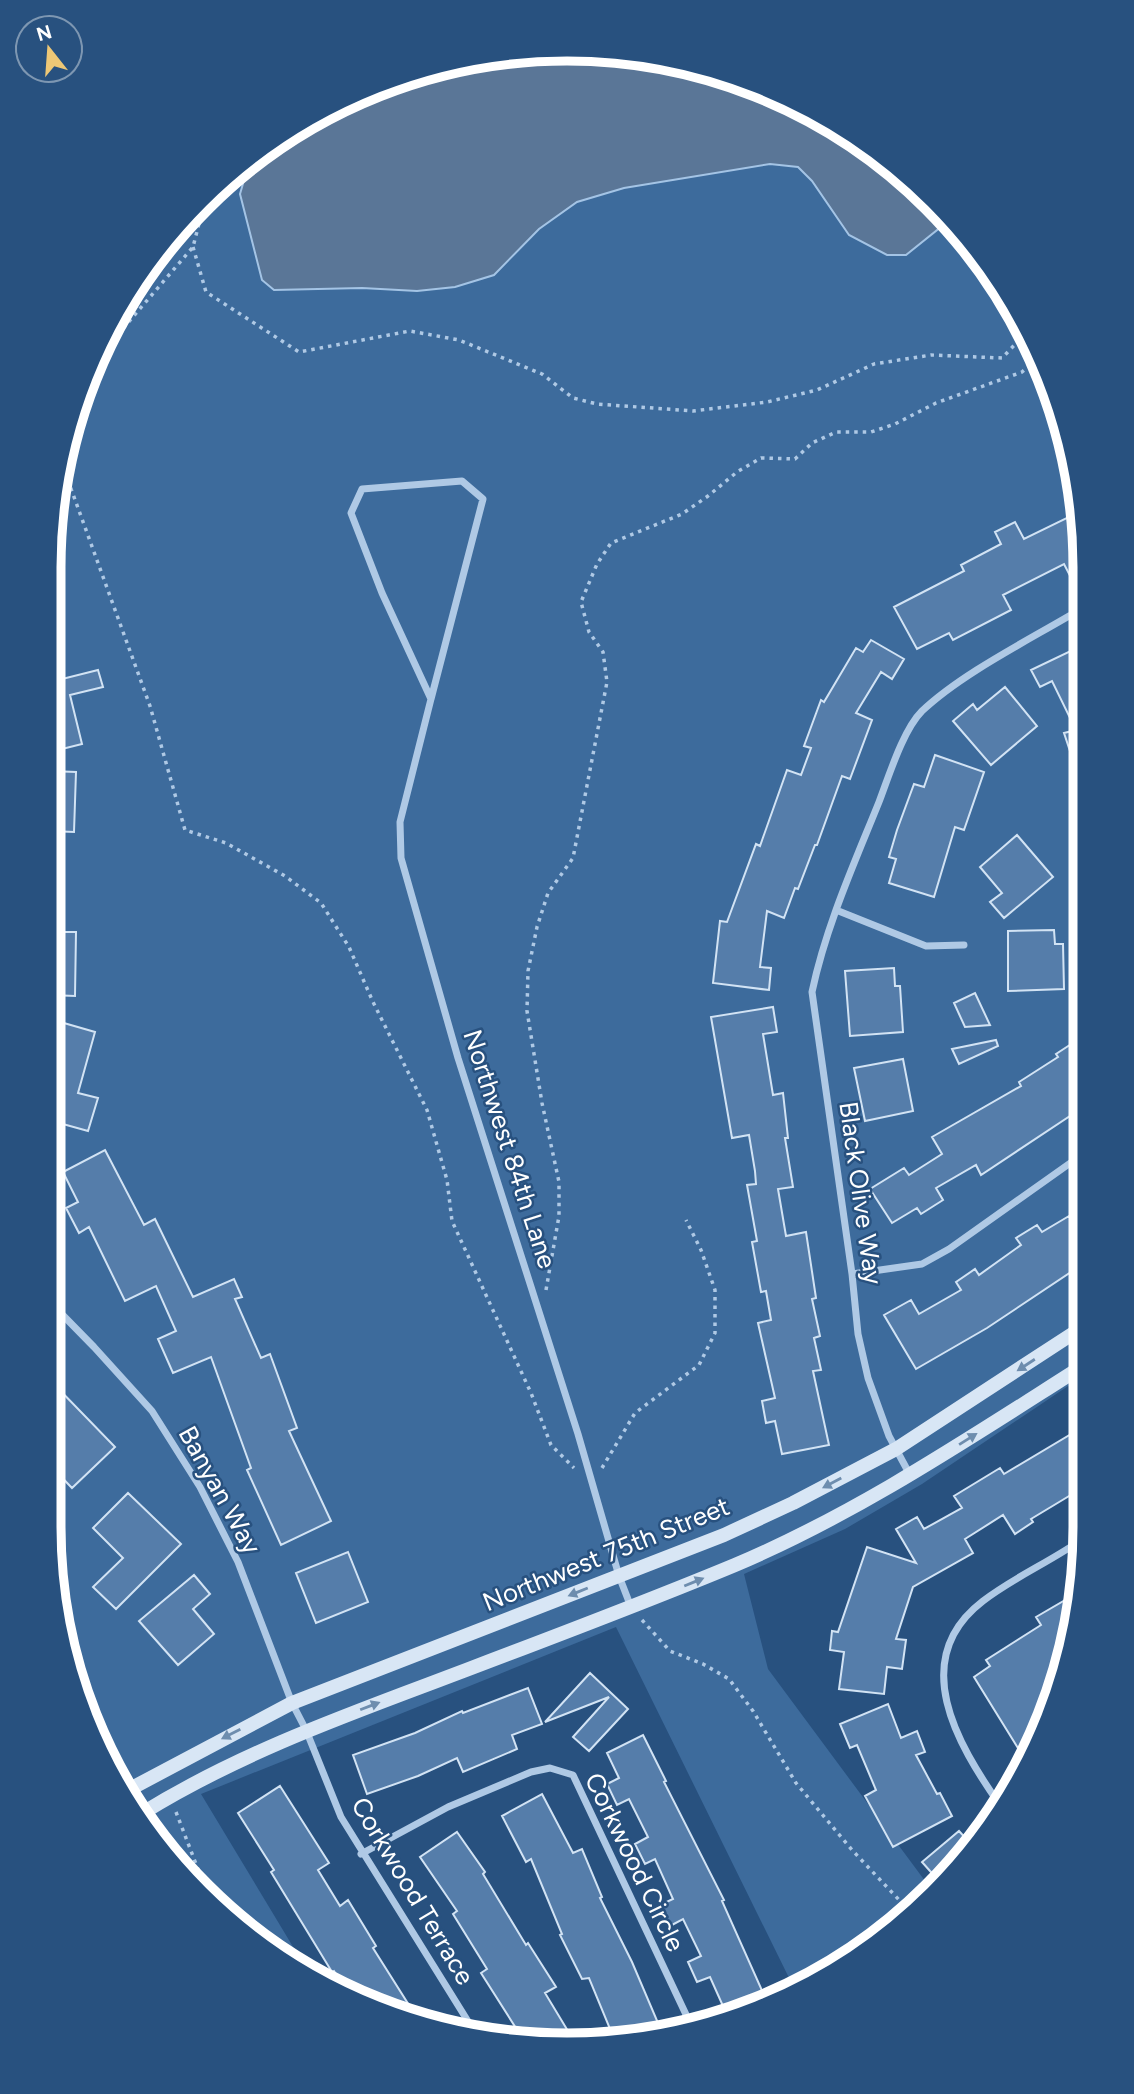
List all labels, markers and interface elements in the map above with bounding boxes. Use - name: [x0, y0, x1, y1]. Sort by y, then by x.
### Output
- north arrow: [14, 14, 84, 84]
- text: N: [34, 20, 55, 46]
- street label: Northwest 84th Lane: [456, 1026, 564, 1272]
- street label: Black Olive Way: [832, 1099, 890, 1287]
- one-way arrow: [1016, 1358, 1036, 1371]
- street label: Banyan Way: [172, 1420, 268, 1560]
- one-way arrow: [958, 1432, 978, 1445]
- one-way arrow: [822, 1477, 842, 1489]
- street label: Northwest 75th Street: [478, 1490, 734, 1618]
- one-way arrow: [684, 1576, 705, 1587]
- one-way arrow: [568, 1586, 589, 1597]
- one-way arrow: [360, 1700, 381, 1711]
- one-way arrow: [221, 1728, 241, 1740]
- street label: Corkwood Circle: [578, 1768, 692, 1956]
- street label: Corkwood Terrace: [344, 1791, 482, 1991]

